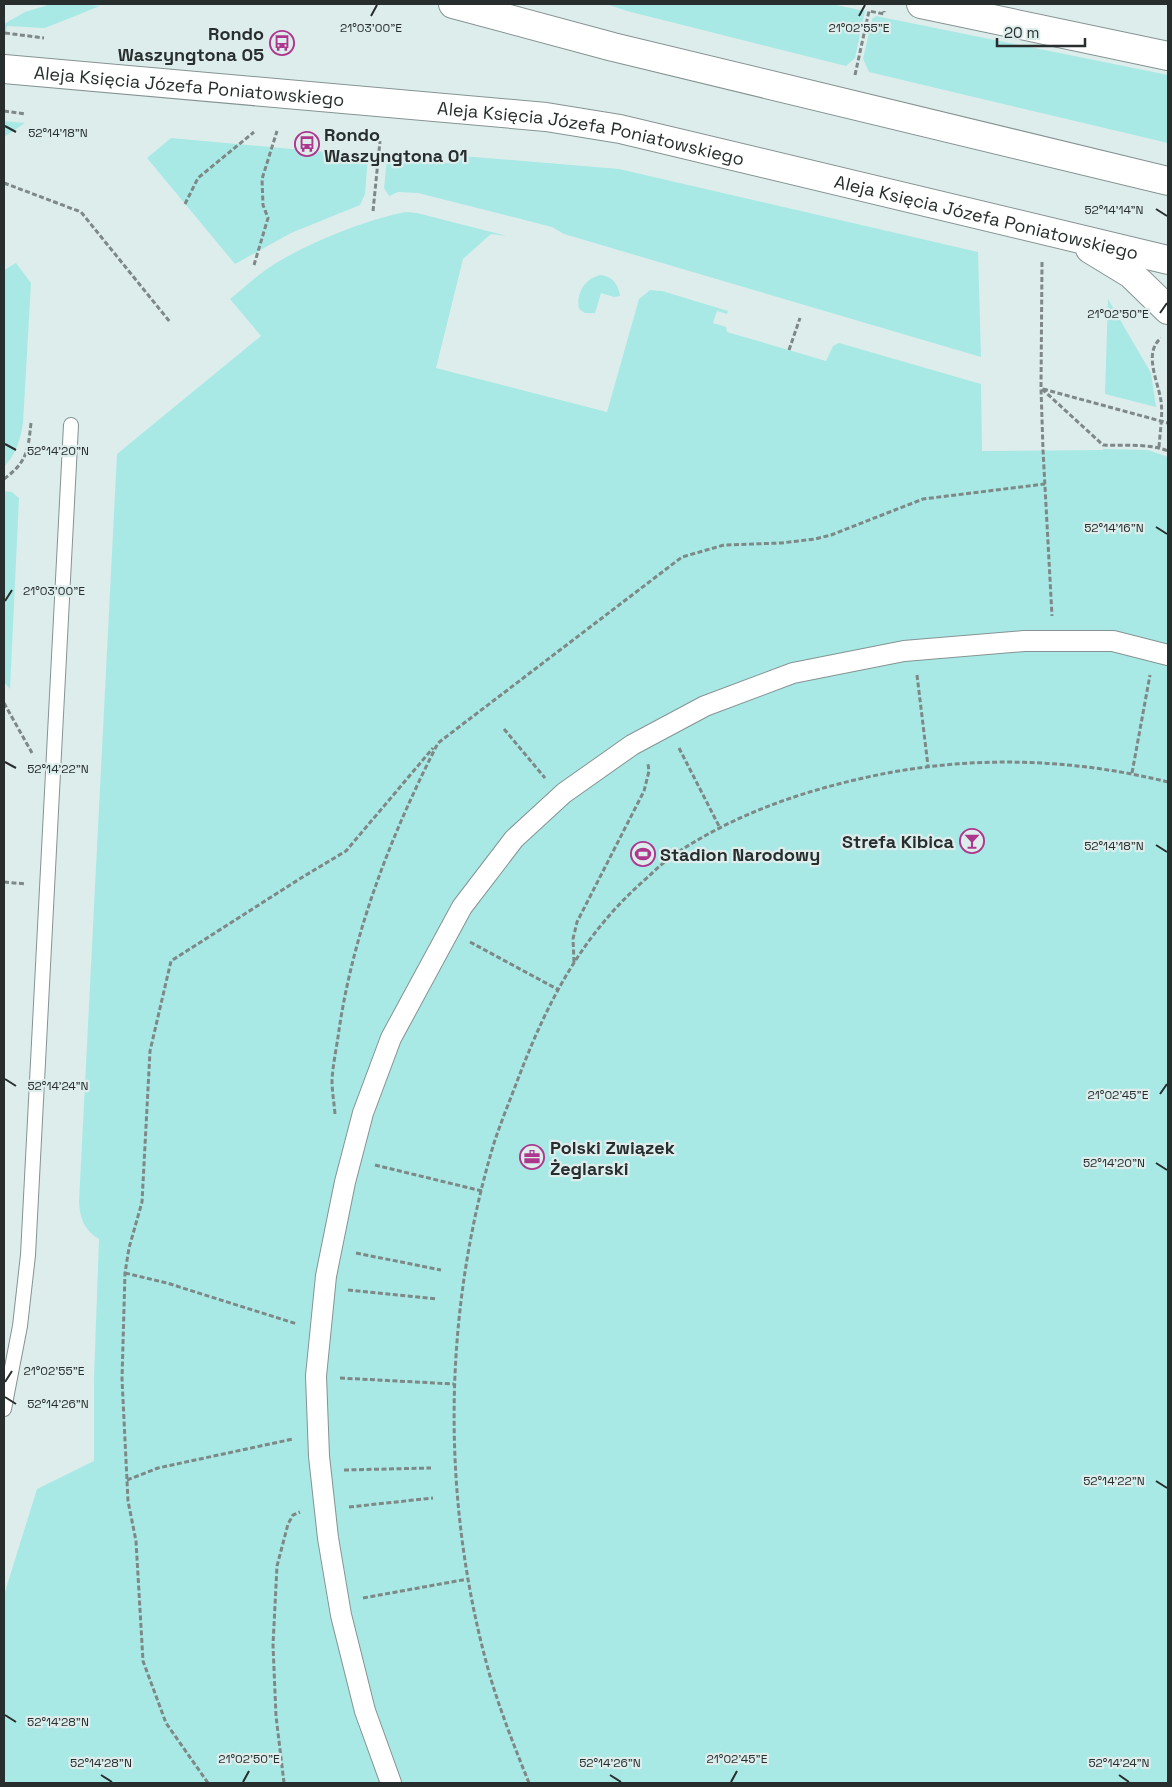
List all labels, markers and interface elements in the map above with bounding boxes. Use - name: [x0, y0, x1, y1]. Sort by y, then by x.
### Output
- scale bar: [997, 15, 1084, 47]
- text: 21°03'00"E: [340, 20, 402, 36]
- text: 21°02'55"E: [829, 20, 890, 36]
- place label: Rondo Waszyngtona 05: [118, 22, 264, 66]
- text: 20 m: [1004, 23, 1039, 42]
- bus stop icon: Rondo Waszyngtona 05: [269, 30, 295, 56]
- street label: Aleja Księcia Józefa Poniatowskiego: [33, 60, 346, 111]
- street label: Aleja Księcia Józefa Poniatowskiego: [436, 96, 747, 170]
- place label: Rondo Waszyngtona 01: [324, 123, 468, 167]
- text: 52°14'18"N: [28, 125, 88, 141]
- bus stop icon: Rondo Waszyngtona 01: [294, 131, 320, 157]
- street label: Aleja Księcia Józefa Poniatowskiego: [832, 169, 1141, 264]
- text: 52°14'14"N: [1084, 202, 1144, 218]
- text: 21°02'50"E: [1087, 306, 1149, 322]
- text: 52°14'20"N: [27, 443, 89, 459]
- text: 52°14'16"N: [1084, 520, 1144, 536]
- text: 21°03'00"E: [23, 583, 85, 599]
- text: 52°14'22"N: [27, 761, 89, 777]
- bar icon: Strefa Kibica: [959, 828, 985, 854]
- place label: Strefa Kibica: [842, 830, 955, 853]
- text: 52°14'18"N: [1084, 838, 1144, 854]
- sports icon: Stadion Narodowy: [630, 841, 656, 867]
- place label: Stadion Narodowy: [660, 843, 820, 866]
- text: 52°14'24"N: [27, 1078, 89, 1094]
- text: 21°02'45"E: [1088, 1087, 1149, 1103]
- place label: Polski Związek Żeglarski: [550, 1136, 675, 1180]
- office icon: Polski Związek Żeglarski: [519, 1144, 545, 1170]
- text: 52°14'20"N: [1083, 1155, 1145, 1171]
- text: 21°02'55"E: [24, 1363, 85, 1379]
- text: 52°14'26"N: [27, 1396, 89, 1412]
- text: 52°14'22"N: [1083, 1473, 1145, 1489]
- text: 52°14'28"N: [27, 1714, 89, 1730]
- text: 21°02'50"E: [218, 1751, 280, 1767]
- text: 21°02'45"E: [707, 1751, 768, 1767]
- text: 52°14'28"N: [70, 1755, 132, 1771]
- text: 52°14'26"N: [579, 1755, 641, 1771]
- text: 52°14'24"N: [1088, 1755, 1150, 1771]

